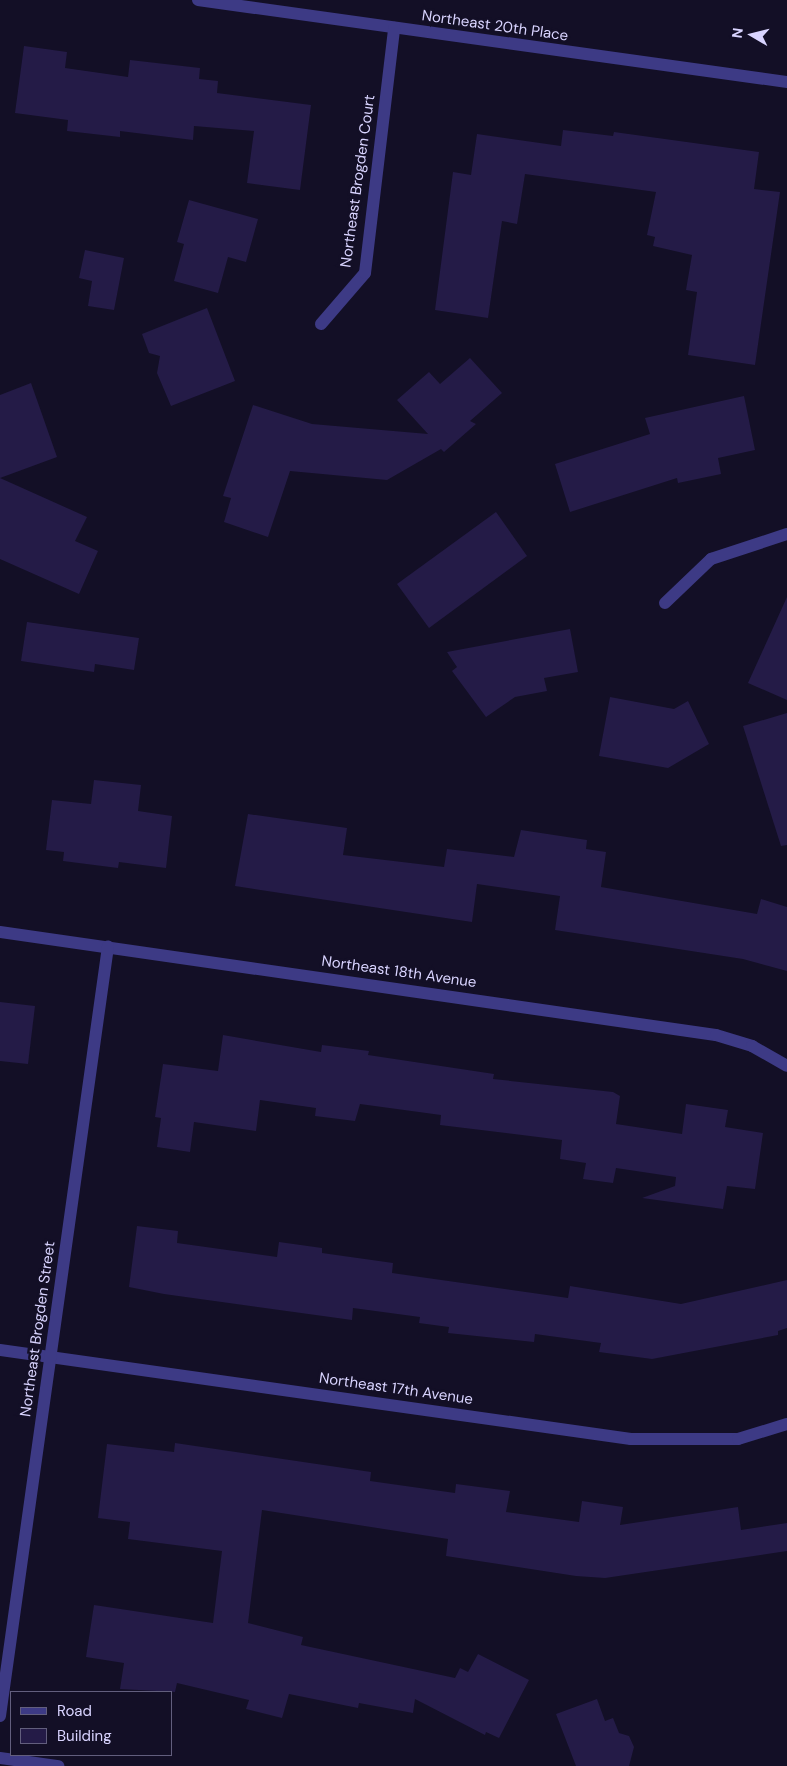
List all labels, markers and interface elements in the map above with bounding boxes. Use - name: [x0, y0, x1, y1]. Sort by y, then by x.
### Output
- street label: Northeast 20th Place: [421, 7, 569, 45]
- north arrow: [727, 10, 777, 60]
- text: N: [728, 27, 747, 39]
- street label: Northeast Brogden Court: [337, 93, 379, 269]
- street label: Northeast 18th Avenue: [320, 952, 478, 992]
- street label: Northeast Brogden Street: [17, 1240, 59, 1418]
- street label: Northeast 17th Avenue: [318, 1369, 474, 1409]
- legend: [10, 1691, 172, 1756]
- text: Road: [57, 1701, 92, 1721]
- text: Building: [57, 1726, 112, 1746]

